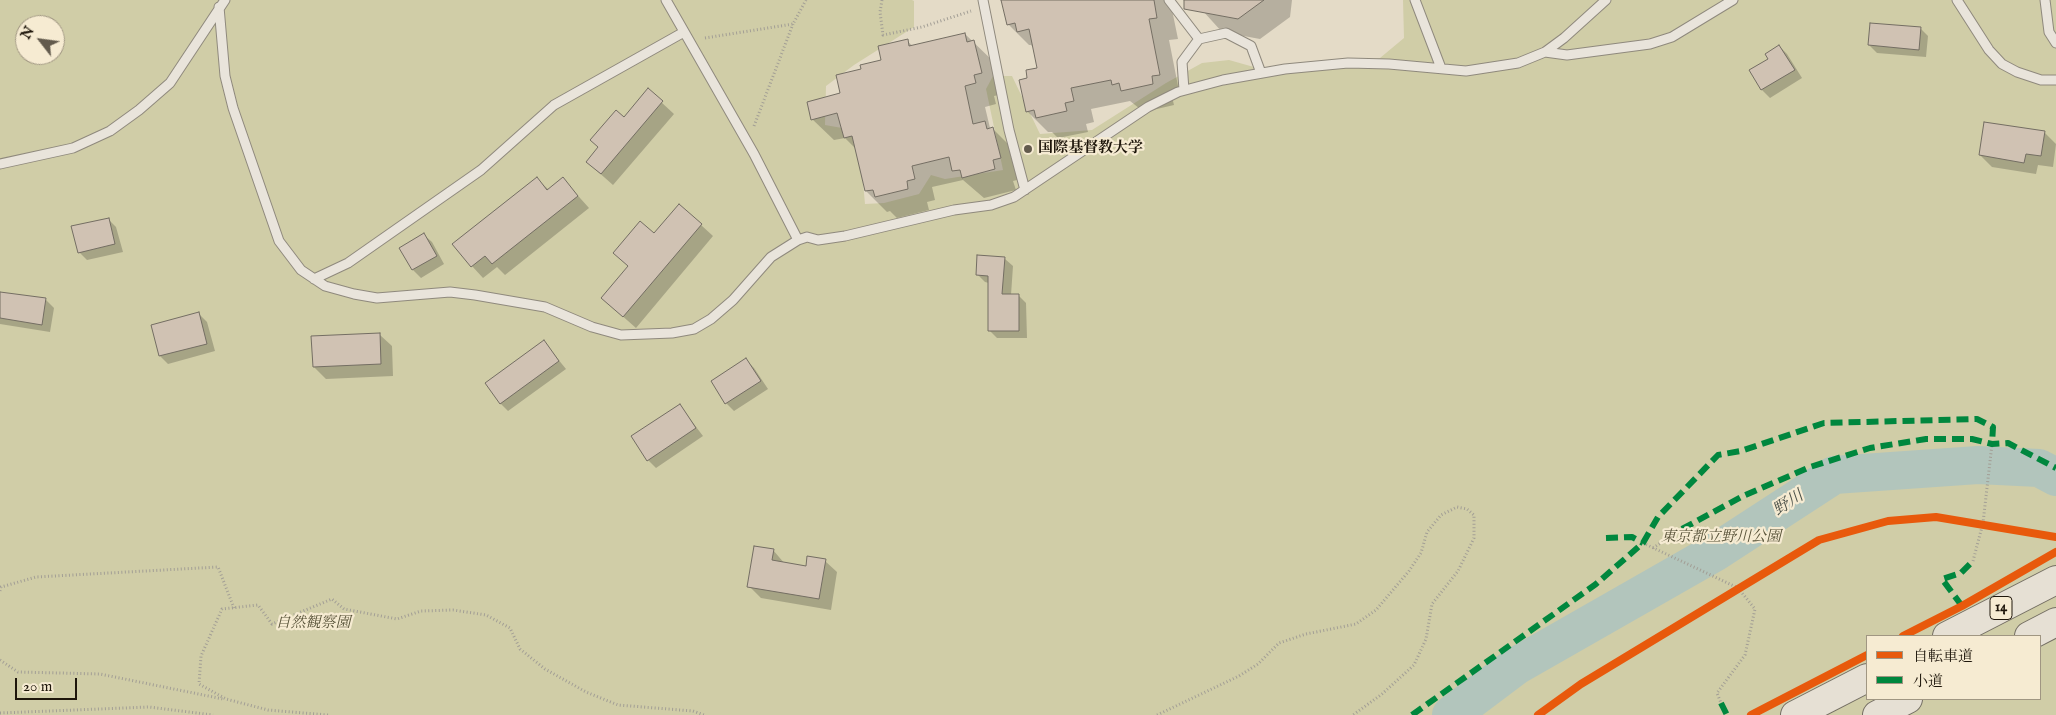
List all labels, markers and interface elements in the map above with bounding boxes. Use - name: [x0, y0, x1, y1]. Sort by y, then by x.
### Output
- north arrow: [15, 15, 65, 65]
- text: N: [17, 23, 39, 43]
- place label: 国際基督教大学: [1038, 140, 1143, 158]
- marker: 国際基督教大学: [1022, 143, 1034, 155]
- water label: 野川: [1770, 487, 1808, 521]
- park label: 東京都立野川公園: [1661, 529, 1781, 547]
- road number: 14: [1990, 596, 2012, 620]
- park label: 自然観察園: [276, 615, 350, 633]
- legend: [1866, 635, 2041, 700]
- text: 自転車道: [1913, 647, 1973, 666]
- scale bar: [18, 668, 80, 700]
- text: 小道: [1913, 672, 1943, 691]
- text: 20 m: [23, 677, 52, 696]

